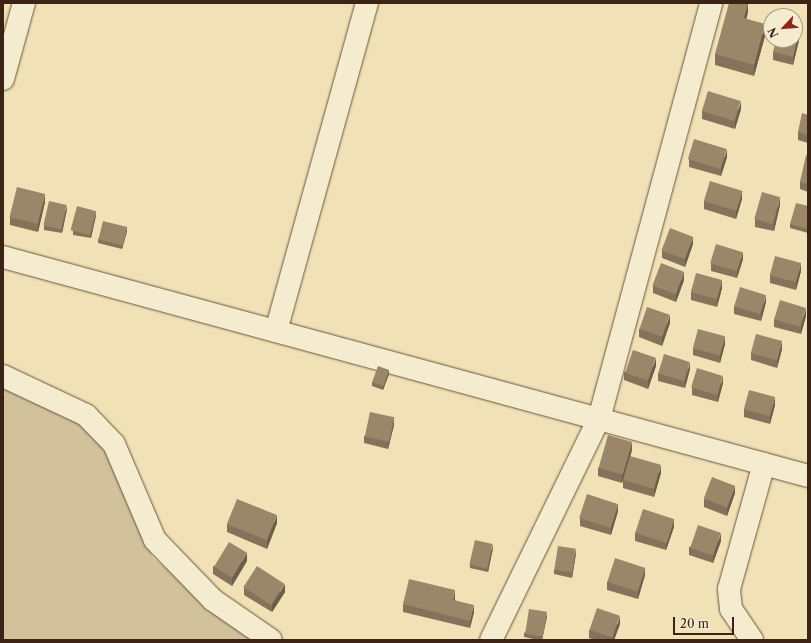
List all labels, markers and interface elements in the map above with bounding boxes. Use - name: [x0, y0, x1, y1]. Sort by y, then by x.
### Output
- north arrow: [763, 8, 803, 48]
- text: N: [765, 25, 782, 40]
- scale bar: [675, 609, 736, 635]
- text: 20 m: [680, 616, 709, 631]

